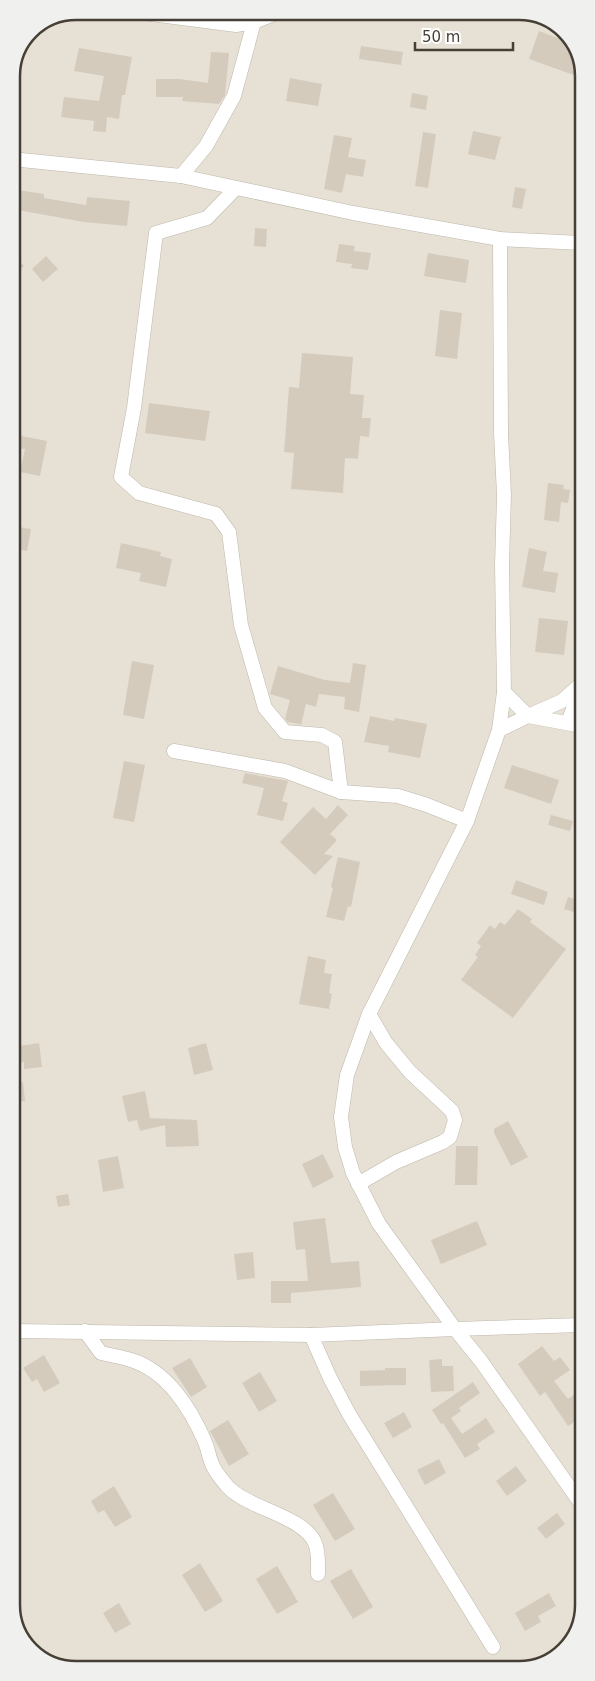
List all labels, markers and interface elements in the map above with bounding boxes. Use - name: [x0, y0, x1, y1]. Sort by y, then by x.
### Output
- scale bar: [415, 20, 512, 52]
- text: 50 m: [422, 28, 460, 46]

